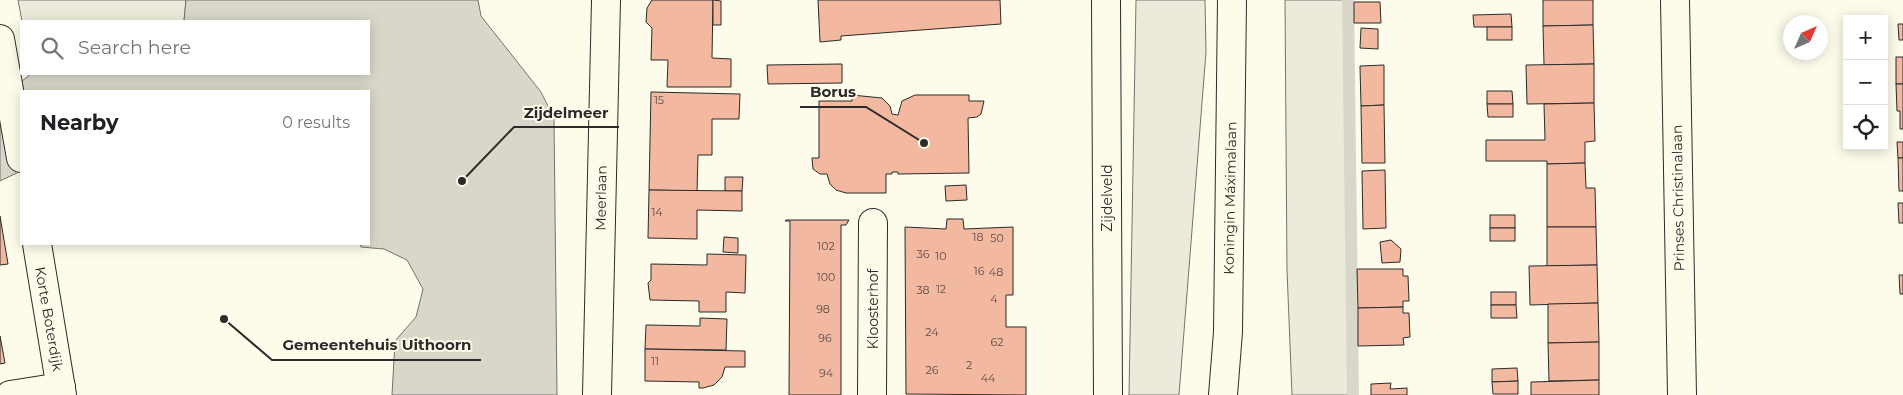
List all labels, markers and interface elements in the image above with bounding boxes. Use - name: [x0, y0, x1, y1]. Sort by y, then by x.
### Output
- north arrow: [1783, 15, 1828, 60]
- map controls: [1843, 15, 1888, 150]
- button: +: [1843, 15, 1888, 60]
- search box: [20, 20, 370, 75]
- icon: search: [38, 34, 66, 62]
- text: Search here: [78, 36, 191, 59]
- button: −: [1843, 60, 1888, 105]
- callout: Borus: [800, 77, 866, 107]
- text: Borus: [810, 82, 856, 101]
- house number: 15: [654, 93, 664, 107]
- callout: Zijdelmeer: [514, 97, 619, 127]
- text: Zijdelmeer: [524, 103, 609, 122]
- button: locate: [1843, 105, 1888, 150]
- text: Nearby: [40, 110, 119, 135]
- text: 0 results: [282, 113, 350, 132]
- street label: Koningin Máximalaan: [1220, 121, 1240, 275]
- street label: Prinses Christinalaan: [1668, 125, 1688, 271]
- street label: Zijdelveld: [1098, 164, 1116, 232]
- street label: Meerlaan: [591, 165, 611, 231]
- house number: 14: [651, 205, 663, 219]
- house number: 18: [973, 230, 984, 244]
- house number: 50: [990, 231, 1004, 245]
- house number: 102: [817, 239, 835, 253]
- house number: 36: [917, 247, 930, 261]
- house number: 10: [935, 249, 947, 263]
- house number: 16: [974, 264, 985, 278]
- street label: Korte Boterdijk: [31, 265, 67, 373]
- house number: 48: [989, 265, 1003, 279]
- street label: Kloosterhof: [864, 268, 882, 349]
- house number: 100: [817, 270, 835, 284]
- house number: 12: [936, 282, 946, 296]
- house number: 38: [916, 283, 930, 297]
- house number: 4: [990, 292, 998, 306]
- house number: 98: [816, 302, 830, 316]
- house number: 24: [925, 325, 939, 339]
- callout: Gemeentehuis Uithoorn: [272, 330, 481, 360]
- house number: 96: [818, 331, 832, 345]
- text: Gemeentehuis Uithoorn: [283, 335, 471, 354]
- house number: 62: [991, 335, 1003, 349]
- house number: 11: [651, 354, 659, 368]
- house number: 2: [966, 358, 972, 372]
- house number: 26: [926, 363, 939, 377]
- house number: 94: [819, 366, 834, 380]
- house number: 44: [981, 371, 996, 385]

